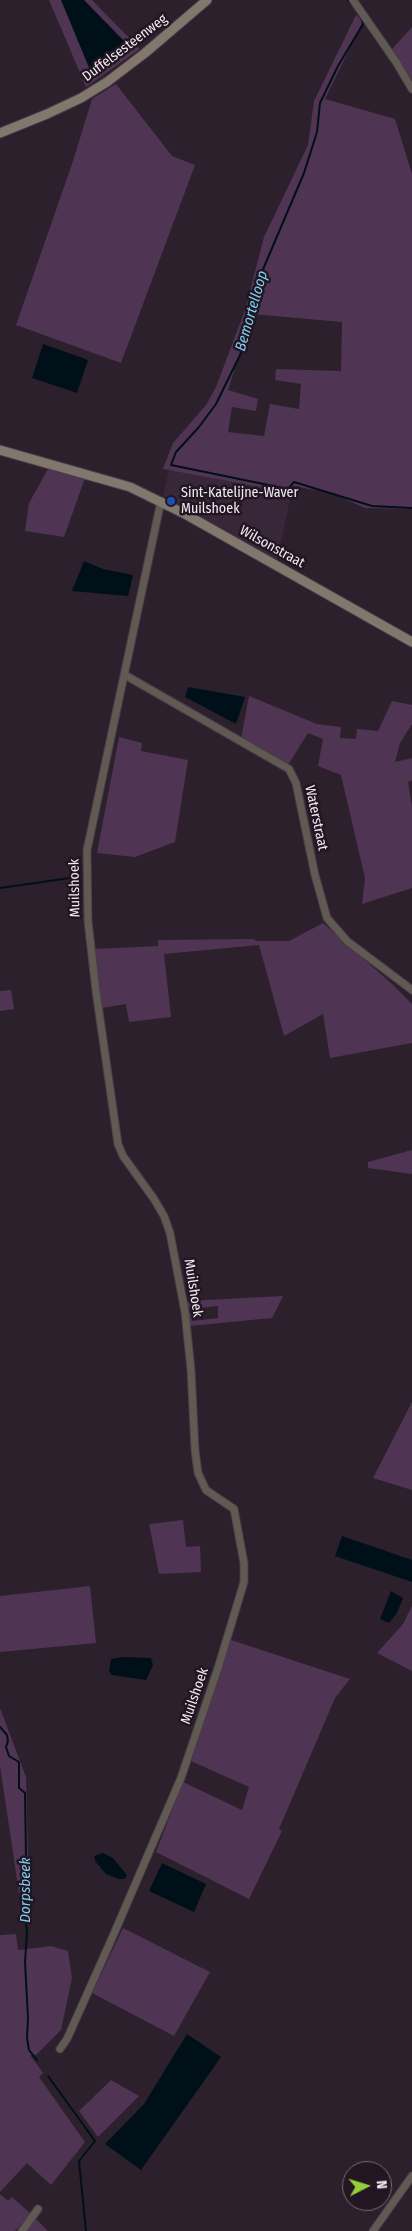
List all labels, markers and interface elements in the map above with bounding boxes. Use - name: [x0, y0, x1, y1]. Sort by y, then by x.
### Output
- street label: Duffelsesteenweg: [79, 11, 171, 85]
- water label: Bemortelloop: [232, 269, 272, 353]
- place label: Sint-Katelijne-Waver Muilshoek: [181, 485, 298, 518]
- marker: Sint-Katelijne-Waver Muilshoek: [165, 495, 177, 507]
- street label: Wilsonstraat: [237, 522, 307, 572]
- street label: Waterstraat: [301, 784, 331, 852]
- street label: Muilshoek: [66, 859, 84, 917]
- street label: Muilshoek: [180, 1258, 206, 1318]
- street label: Muilshoek: [178, 1666, 212, 1726]
- water label: Dorpsbeek: [17, 1857, 35, 1923]
- north arrow: [342, 2161, 392, 2211]
- text: N: [373, 2180, 390, 2190]

